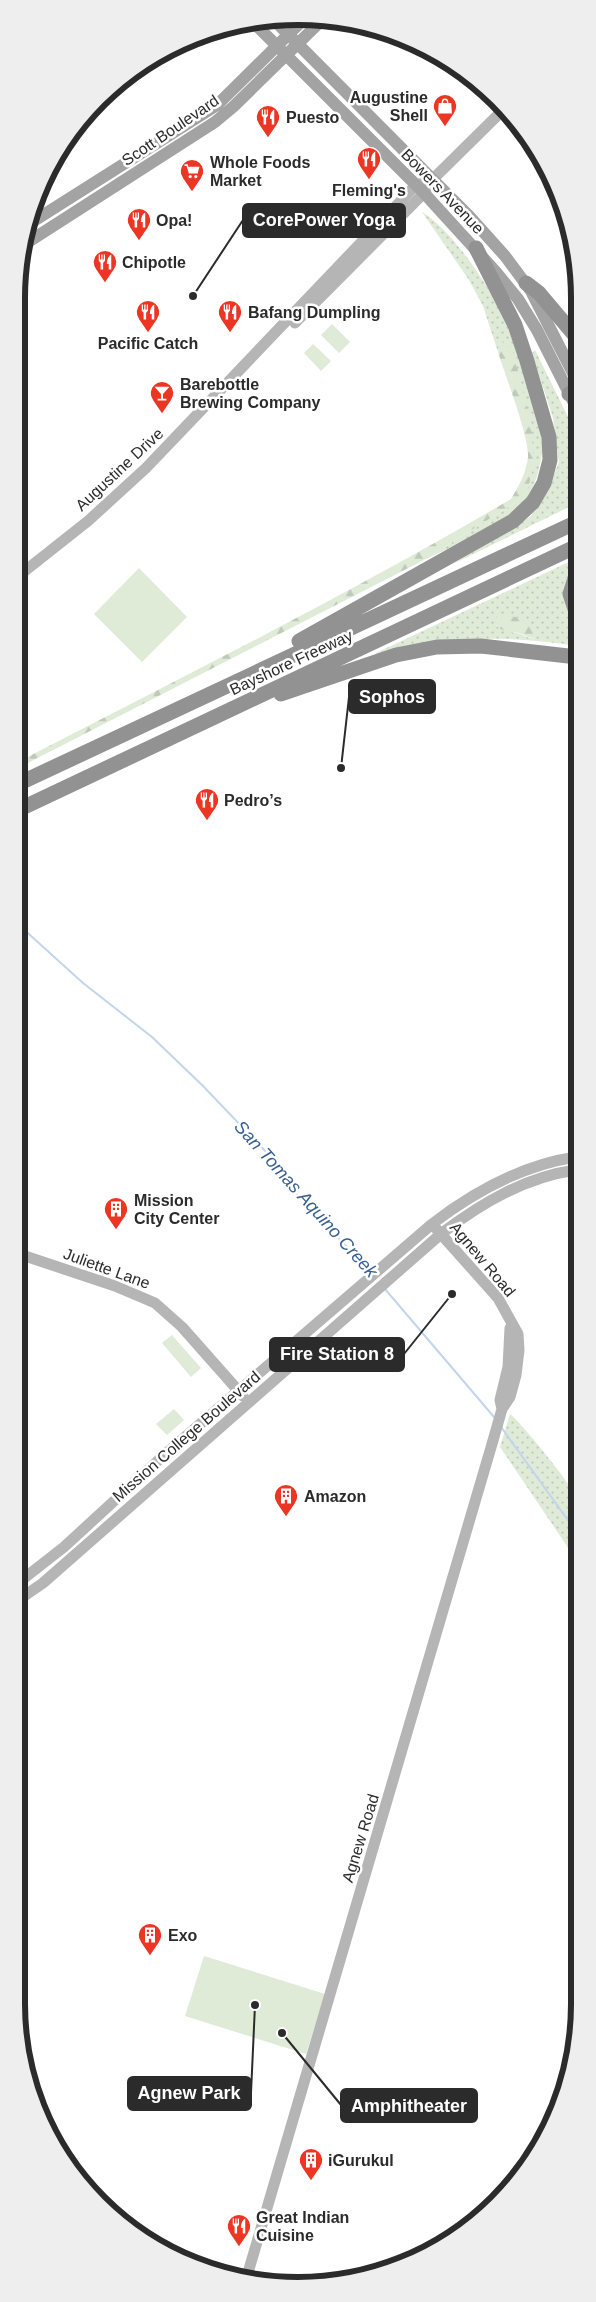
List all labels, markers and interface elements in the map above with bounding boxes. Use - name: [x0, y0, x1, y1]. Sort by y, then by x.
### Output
- place label: Augustine Shell: [350, 89, 428, 124]
- street label: Scott Boulevard: [119, 92, 222, 169]
- shop icon: Augustine Shell: [432, 93, 458, 127]
- restaurant icon: Puesto: [255, 104, 281, 138]
- place label: Puesto: [286, 109, 340, 126]
- restaurant icon: Fleming's: [356, 146, 382, 180]
- street label: Bowers Avenue: [398, 146, 487, 237]
- place label: Whole Foods Market: [210, 154, 311, 189]
- supermarket icon: Whole Foods Market: [179, 158, 205, 192]
- place label: Fleming's: [332, 182, 406, 199]
- callout: CorePower Yoga: [243, 204, 405, 237]
- restaurant icon: Opa!: [126, 207, 152, 241]
- text: CorePower Yoga: [253, 210, 396, 230]
- place label: Opa!: [156, 212, 192, 229]
- restaurant icon: Chipotle: [92, 249, 118, 283]
- place label: Chipotle: [122, 254, 186, 271]
- restaurant icon: Pacific Catch: [135, 299, 161, 333]
- restaurant icon: Bafang Dumpling: [217, 299, 243, 333]
- place label: Bafang Dumpling: [248, 304, 380, 321]
- place label: Pacific Catch: [98, 335, 198, 352]
- place label: Barebottle Brewing Company: [180, 376, 321, 411]
- bar icon: Barebottle Brewing Company: [149, 380, 175, 414]
- street label: Augustine Drive: [72, 425, 167, 514]
- street label: Bayshore Freeway: [227, 627, 355, 698]
- callout: Sophos: [349, 680, 435, 713]
- text: Sophos: [359, 687, 425, 707]
- restaurant icon: Pedro’s: [194, 787, 220, 821]
- place label: Pedro’s: [224, 792, 282, 809]
- water label: San Tomas Aquino Creek: [230, 1117, 382, 1282]
- place label: Mission City Center: [134, 1192, 219, 1227]
- building icon: Mission City Center: [103, 1196, 129, 1230]
- street label: Agnew Road: [447, 1219, 519, 1300]
- street label: Juliette Lane: [61, 1245, 152, 1292]
- callout: Fire Station 8: [270, 1338, 404, 1371]
- text: Fire Station 8: [280, 1344, 394, 1364]
- street label: Mission College Boulevard: [109, 1368, 263, 1505]
- building icon: Amazon: [273, 1483, 299, 1517]
- place label: Amazon: [304, 1488, 366, 1505]
- street label: Agnew Road: [339, 1792, 382, 1884]
- building icon: Exo: [137, 1922, 163, 1956]
- place label: Exo: [168, 1927, 198, 1944]
- callout: Agnew Park: [128, 2077, 251, 2110]
- text: Agnew Park: [137, 2083, 242, 2103]
- callout: Amphitheater: [341, 2089, 477, 2122]
- text: Amphitheater: [351, 2096, 467, 2116]
- building icon: iGurukul: [298, 2147, 324, 2181]
- place label: iGurukul: [328, 2152, 394, 2169]
- place label: Great Indian Cuisine: [256, 2209, 349, 2244]
- restaurant icon: Great Indian Cuisine: [226, 2213, 252, 2247]

